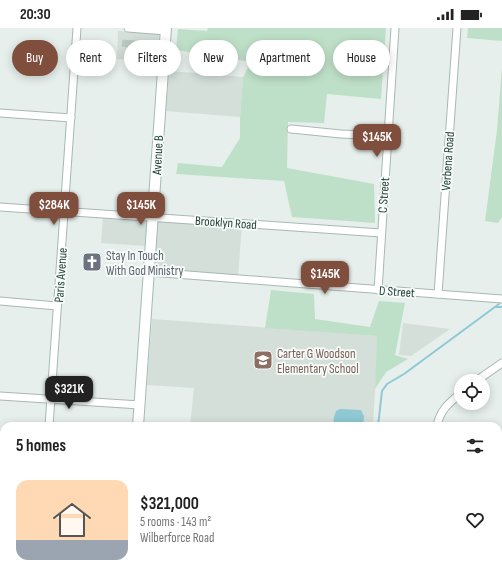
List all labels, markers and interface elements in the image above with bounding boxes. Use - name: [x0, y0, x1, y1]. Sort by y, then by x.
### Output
- text: 20:30: [20, 5, 51, 24]
- chip: Buy: [12, 40, 58, 76]
- chip: Rent: [66, 40, 116, 76]
- chip: Filters: [124, 40, 181, 76]
- chip: New: [189, 40, 238, 76]
- chip: Apartment: [246, 40, 325, 76]
- chip: House: [333, 40, 390, 76]
- pin: $145K: [349, 124, 405, 158]
- text: $145K: [362, 129, 392, 145]
- street label: Verbena Road: [438, 131, 458, 191]
- street label: Avenue B: [149, 135, 167, 176]
- street label: C Street: [375, 177, 393, 213]
- pin: $284K: [26, 192, 82, 226]
- pin: $145K: [113, 192, 169, 226]
- text: $284K: [38, 197, 70, 213]
- text: $145K: [126, 197, 156, 213]
- street label: Brooklyn Road: [195, 213, 257, 233]
- street label: Paris Avenue: [51, 247, 71, 303]
- place label: Stay In Touch With God Ministry: [106, 248, 183, 279]
- church icon: Stay In Touch With God Ministry: [81, 251, 103, 273]
- pin: $145K: [297, 261, 353, 295]
- text: $145K: [310, 266, 340, 282]
- street label: D Street: [378, 283, 415, 301]
- place label: Carter G Woodson Elementary School: [277, 346, 359, 377]
- school or university icon: Carter G Woodson Elementary School: [252, 349, 274, 371]
- map controls: [454, 374, 490, 410]
- button: locate: [454, 374, 490, 410]
- pin: $321K: [41, 376, 97, 410]
- text: $321K: [54, 381, 84, 397]
- icon: filters: [464, 435, 486, 457]
- text: 5 homes: [16, 436, 66, 456]
- text: $321,000: [140, 494, 199, 514]
- icon: home: [48, 496, 96, 544]
- icon: heart: [464, 509, 486, 531]
- text: 5 rooms · 143 m²: [140, 514, 211, 530]
- text: Wilberforce Road: [140, 530, 214, 546]

